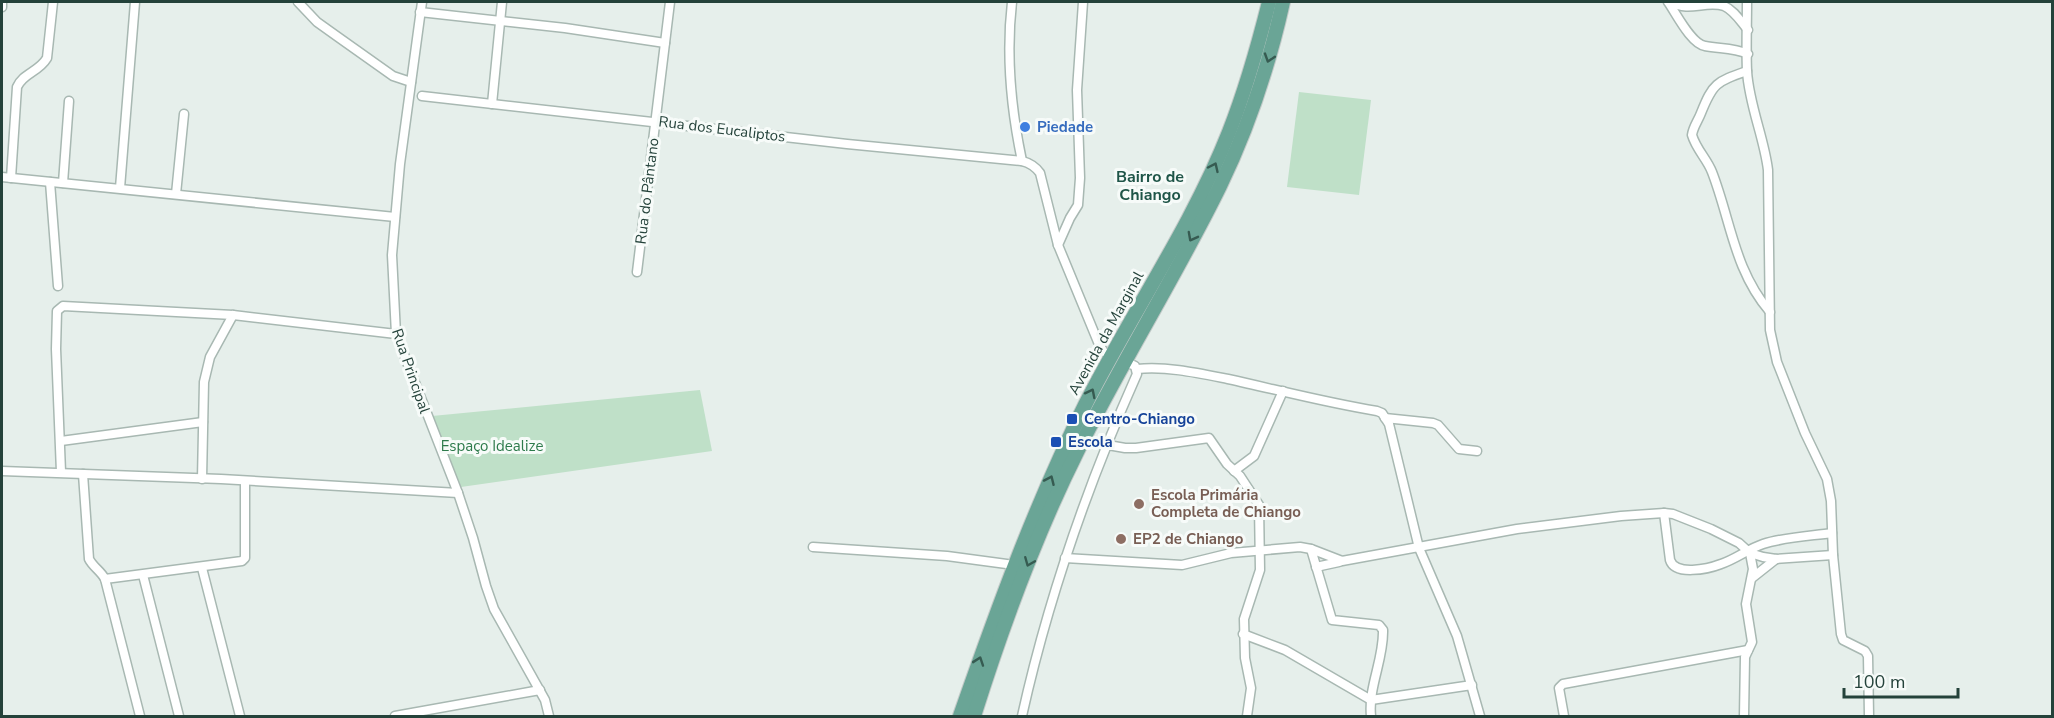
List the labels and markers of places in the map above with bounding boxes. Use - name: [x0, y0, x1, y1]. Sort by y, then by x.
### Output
- place label: Piedade: [1037, 117, 1093, 137]
- marker: Piedade: [1018, 120, 1032, 134]
- place label: Centro-Chiango: [1084, 409, 1195, 429]
- marker: Centro-Chiango: [1065, 412, 1079, 426]
- place label: Escola: [1068, 432, 1113, 452]
- marker: Escola: [1049, 435, 1063, 449]
- place label: Escola Primária Completa de Chiango: [1151, 485, 1301, 522]
- marker: Escola Primária Completa de Chiango: [1132, 497, 1146, 511]
- place label: EP2 de Chiango: [1133, 529, 1244, 549]
- marker: EP2 de Chiango: [1114, 532, 1128, 546]

